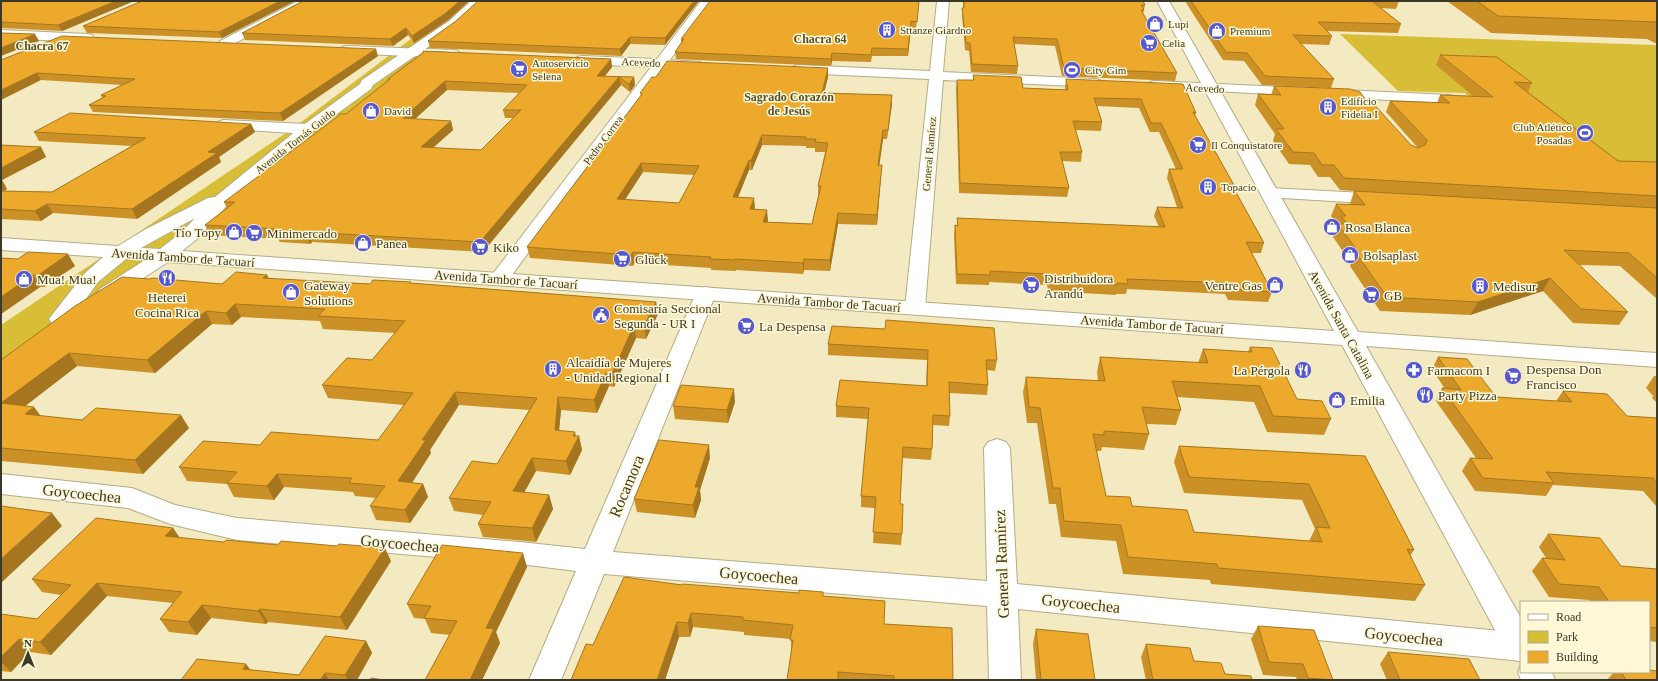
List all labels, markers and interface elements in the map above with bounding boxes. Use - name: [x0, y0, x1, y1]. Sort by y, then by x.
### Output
- shop icon: Lupi: [1145, 14, 1165, 34]
- place label: Lupi: [1168, 18, 1189, 30]
- building icon: Sttanze Giardno: [877, 20, 897, 40]
- shop icon: Premium: [1207, 21, 1227, 41]
- place label: Sttanze Giardno: [900, 24, 972, 36]
- place label: Premium: [1230, 25, 1271, 37]
- district label: Chacra 64: [794, 32, 847, 46]
- supermarket icon: Celia: [1139, 33, 1159, 53]
- place label: Celia: [1162, 37, 1185, 49]
- district label: Chacra 67: [16, 39, 69, 53]
- street label: Acevedo: [621, 55, 661, 69]
- place label: Autoservicio Selena: [532, 57, 589, 82]
- supermarket icon: Autoservicio Selena: [509, 59, 529, 79]
- sports icon: City Gim: [1062, 60, 1082, 80]
- place label: City Gim: [1085, 64, 1127, 76]
- street label: Acevedo: [1185, 81, 1225, 95]
- district label: Sagrado Corazón de Jesús: [744, 90, 834, 118]
- place label: Edificio Fidelia I: [1341, 95, 1378, 120]
- building icon: Edificio Fidelia I: [1318, 97, 1338, 117]
- shop icon: David: [361, 101, 381, 121]
- place label: David: [384, 105, 411, 117]
- street label: Avenida Tomás Guido: [253, 106, 338, 176]
- street label: Pedro Correa: [581, 113, 625, 167]
- street label: General Ramírez: [920, 116, 938, 192]
- place label: Club Atlético Posadas: [1513, 121, 1572, 146]
- sports icon: Club Atlético Posadas: [1575, 123, 1595, 143]
- supermarket icon: Il Conquistatore: [1188, 135, 1208, 155]
- place label: Il Conquistatore: [1211, 139, 1282, 151]
- building icon: Topacio: [1198, 177, 1218, 197]
- place label: Topacio: [1221, 181, 1257, 193]
- shop icon: Rosa Blanca: [1322, 217, 1342, 237]
- place label: Rosa Blanca: [1345, 220, 1411, 235]
- shop icon: Tío Topy: [224, 222, 244, 242]
- supermarket icon: Minimercado: [244, 223, 264, 243]
- place label: Tío Topy: [173, 225, 221, 240]
- place label: Minimercado: [267, 226, 337, 241]
- shop icon: Panea: [353, 233, 373, 253]
- place label: Panea: [376, 236, 407, 251]
- supermarket icon: Kiko: [470, 237, 490, 257]
- place label: Kiko: [493, 240, 519, 255]
- street label: Avenida Tambor de Tacuarí: [111, 245, 256, 270]
- shop icon: Bolsaplast: [1340, 245, 1360, 265]
- place label: Bolsaplast: [1363, 248, 1418, 263]
- supermarket icon: Glück: [612, 249, 632, 269]
- place label: Glück: [635, 252, 667, 267]
- street label: Avenida Tambor de Tacuarí: [434, 267, 579, 292]
- street label: Avenida Santa Catalina: [1305, 267, 1378, 381]
- restaurant icon: Heterei Cocina Rica: [157, 268, 177, 288]
- shop icon: Mua! Mua!: [14, 269, 34, 289]
- place label: Distribuidora Arandú: [1044, 271, 1114, 301]
- place label: Mua! Mua!: [37, 272, 97, 287]
- supermarket icon: Distribuidora Arandú: [1021, 275, 1041, 295]
- shop icon: Ventre Gas: [1265, 275, 1285, 295]
- building icon: Medisur: [1470, 276, 1490, 296]
- place label: Gateway Solutions: [304, 278, 353, 308]
- place label: Ventre Gas: [1205, 278, 1262, 293]
- place label: Medisur: [1493, 279, 1537, 294]
- shop icon: Gateway Solutions: [281, 282, 301, 302]
- supermarket icon: GB: [1361, 285, 1381, 305]
- place label: GB: [1384, 288, 1402, 303]
- place label: Heterei Cocina Rica: [135, 290, 199, 320]
- street label: Avenida Tambor de Tacuarí: [757, 290, 902, 315]
- place label: Comisaría Seccional Segunda - UR I: [614, 301, 722, 331]
- public building icon: Comisaría Seccional Segunda - UR I: [591, 305, 611, 325]
- street label: Avenida Tambor de Tacuarí: [1080, 312, 1225, 337]
- supermarket icon: La Despensa: [736, 316, 756, 336]
- place label: La Despensa: [759, 319, 826, 334]
- place label: Alcaidía de Mujeres - Unidad Regional I: [566, 355, 671, 385]
- building icon: Alcaidía de Mujeres - Unidad Regional I: [543, 359, 563, 379]
- restaurant icon: La Pérgola: [1293, 360, 1313, 380]
- pharmacy icon: Farmacom I: [1404, 360, 1424, 380]
- place label: Despensa Don Francisco: [1526, 362, 1602, 392]
- place label: La Pérgola: [1234, 363, 1290, 378]
- place label: Farmacom I: [1427, 363, 1490, 378]
- supermarket icon: Despensa Don Francisco: [1503, 366, 1523, 386]
- restaurant icon: Party Pizza: [1415, 385, 1435, 405]
- place label: Party Pizza: [1438, 388, 1497, 403]
- shop icon: Emilia: [1327, 390, 1347, 410]
- place label: Emilia: [1350, 393, 1385, 408]
- street label: Rocamora: [606, 453, 647, 520]
- street label: Goycoechea: [42, 481, 122, 507]
- street label: General Ramírez: [991, 509, 1012, 619]
- street label: Goycoechea: [360, 532, 440, 556]
- street label: Goycoechea: [719, 564, 799, 588]
- street label: Goycoechea: [1041, 591, 1121, 617]
- legend: [1520, 601, 1650, 673]
- text: Road: [1556, 610, 1581, 624]
- street label: Goycoechea: [1364, 624, 1444, 650]
- text: Park: [1556, 630, 1578, 644]
- north arrow: [8, 633, 48, 673]
- text: N: [24, 637, 32, 649]
- text: Building: [1556, 650, 1598, 664]

